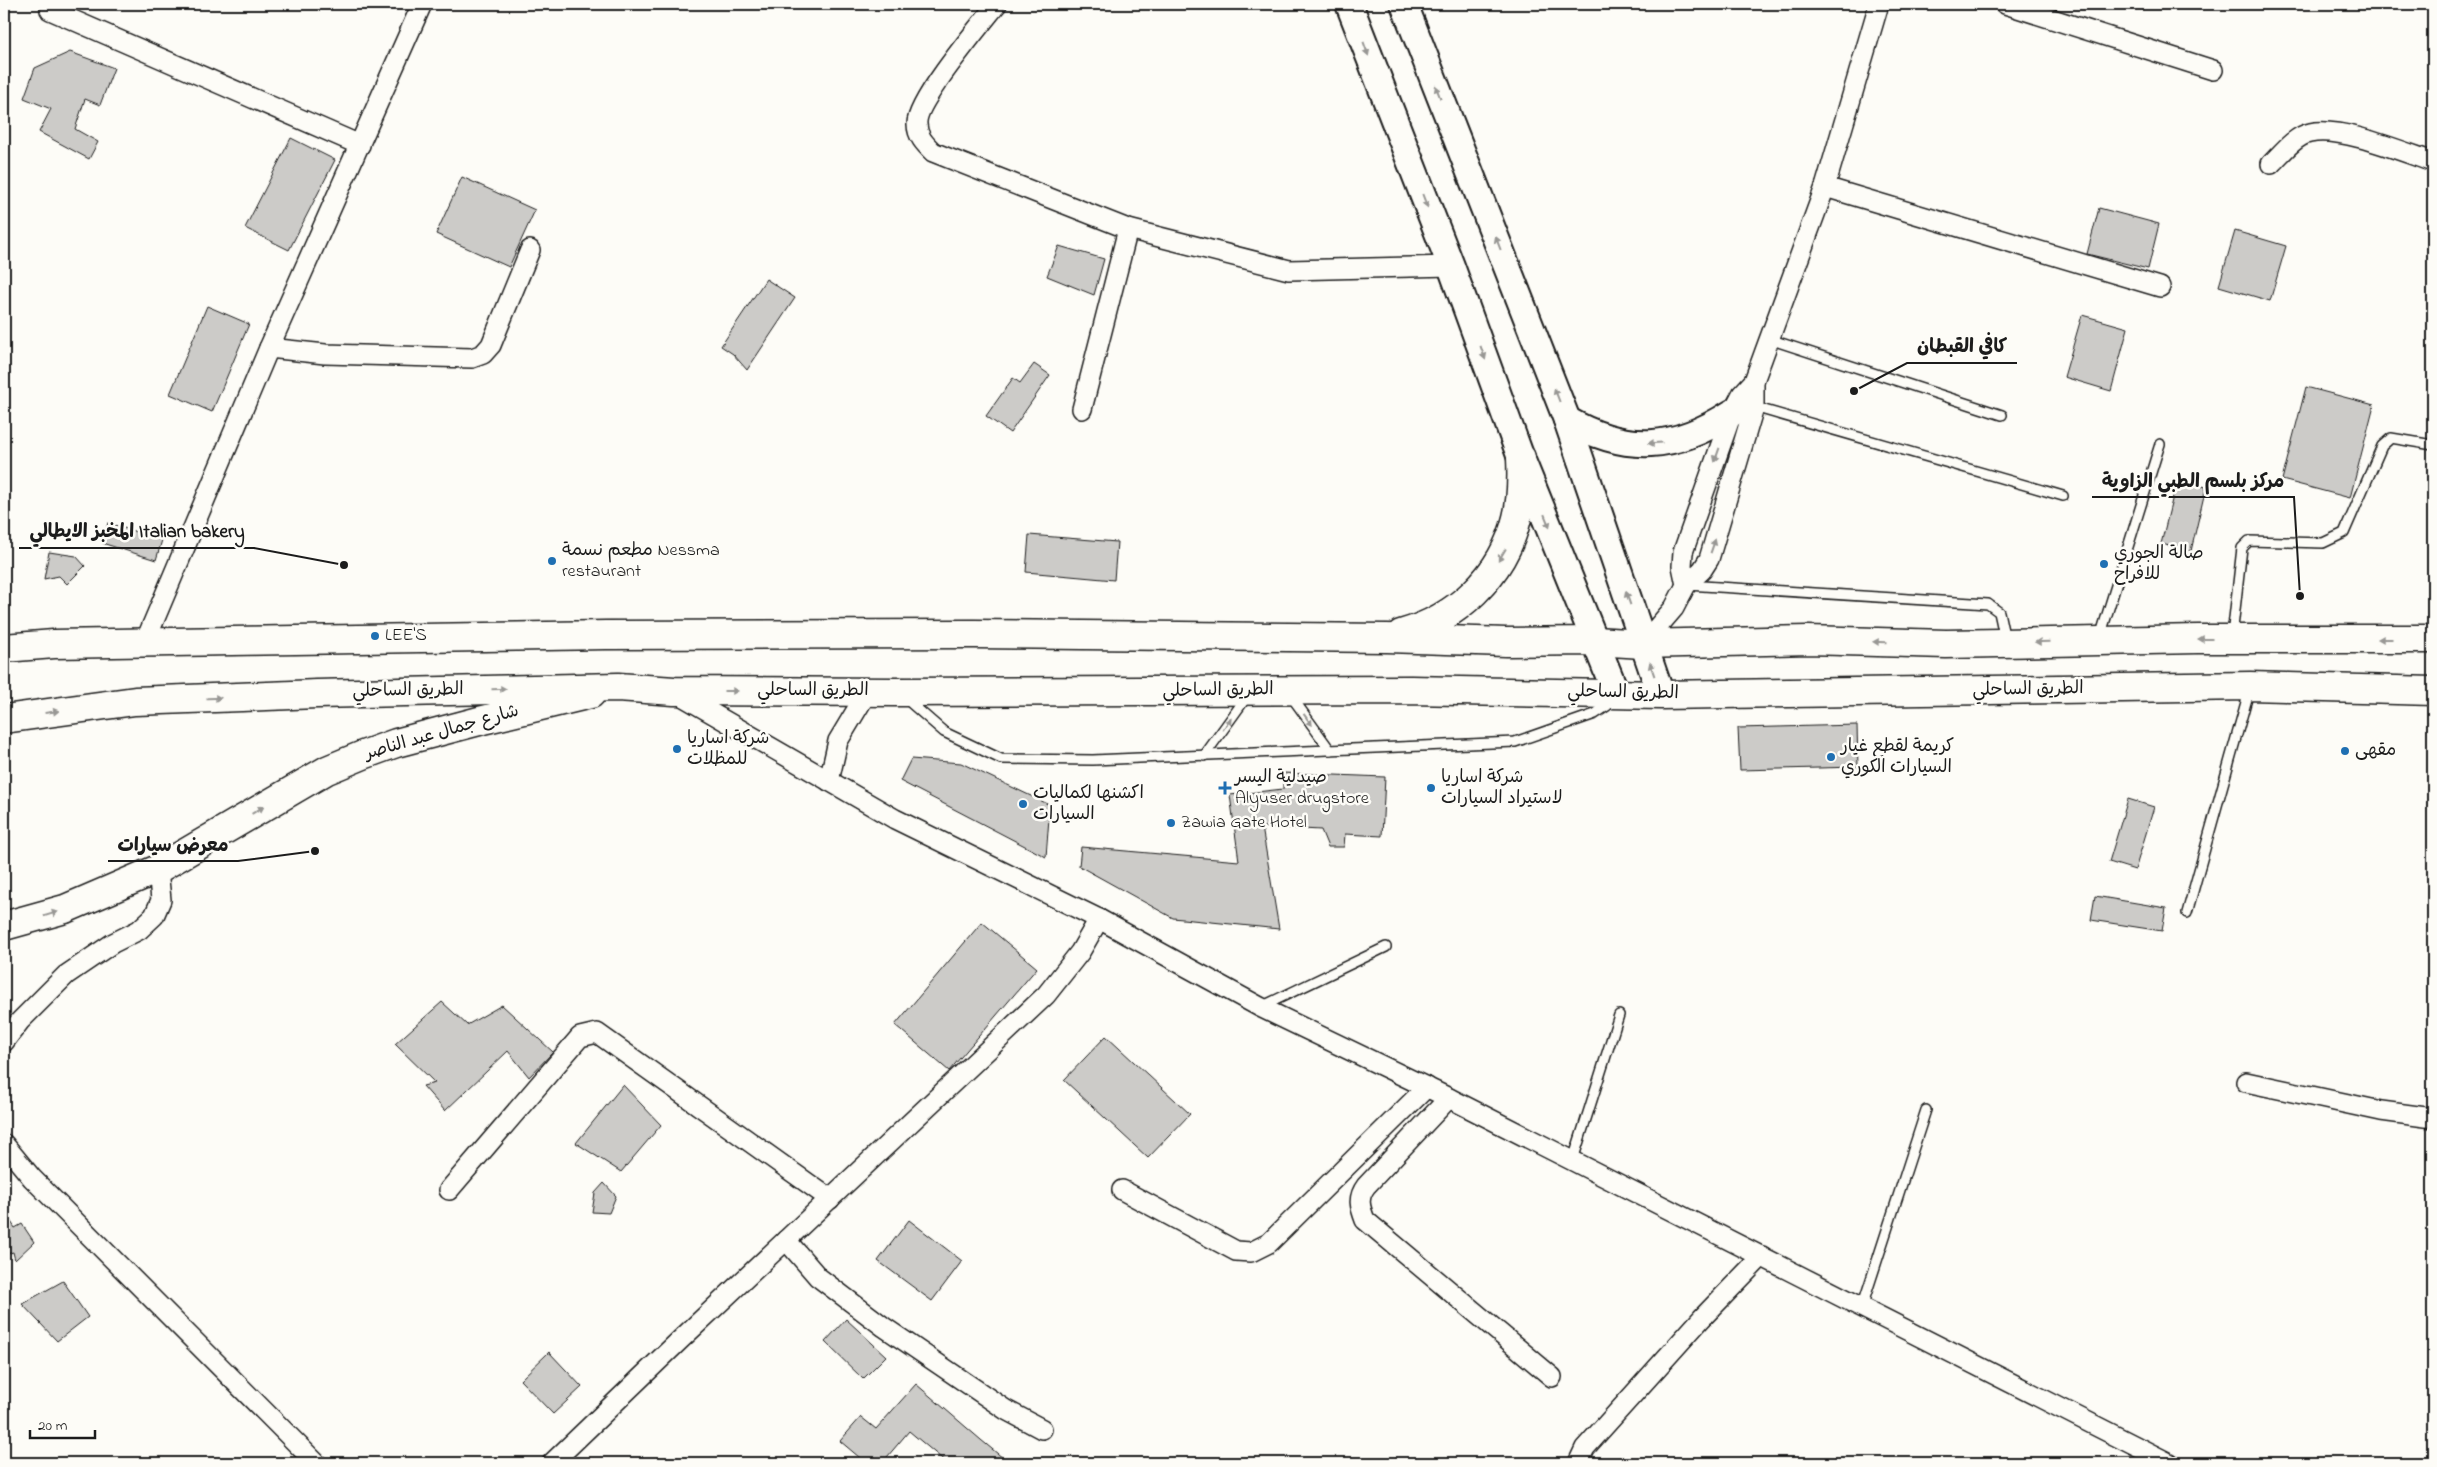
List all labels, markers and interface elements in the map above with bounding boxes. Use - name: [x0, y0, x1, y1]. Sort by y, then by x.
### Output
- one-way arrow: [1363, 42, 1370, 57]
- one-way arrow: [1434, 85, 1442, 99]
- one-way arrow: [1422, 194, 1430, 208]
- one-way arrow: [1493, 236, 1501, 251]
- callout: كافي القبطان: [1907, 329, 2017, 363]
- text: كافي القبطان: [1917, 332, 2008, 361]
- one-way arrow: [1479, 346, 1487, 361]
- one-way arrow: [1553, 387, 1560, 402]
- one-way arrow: [1647, 440, 1663, 448]
- one-way arrow: [1713, 448, 1721, 463]
- callout: مركز بلسم الطبي الزاوية: [2092, 463, 2294, 497]
- text: مركز بلسم الطبي الزاوية: [2102, 469, 2284, 497]
- callout: المخبز الايطالي Italian bakery: [19, 514, 254, 548]
- one-way arrow: [1543, 514, 1551, 528]
- text: المخبز الايطالي Italian bakery: [29, 519, 245, 548]
- place label: مطعم نسمة Nessma restaurant: [562, 538, 720, 585]
- one-way arrow: [1710, 539, 1717, 554]
- place label: صالة الجوري للافراح: [2114, 541, 2204, 588]
- one-way arrow: [1497, 549, 1506, 562]
- marker: مطعم نسمة Nessma restaurant: [546, 555, 558, 567]
- marker: صالة الجوري للافراح: [2098, 558, 2110, 570]
- one-way arrow: [1623, 590, 1631, 605]
- place label: LEE'S: [385, 623, 427, 649]
- marker: LEE'S: [369, 630, 381, 642]
- one-way arrow: [2196, 635, 2212, 643]
- one-way arrow: [2376, 635, 2392, 643]
- one-way arrow: [1871, 638, 1887, 646]
- one-way arrow: [2034, 638, 2050, 646]
- one-way arrow: [1648, 662, 1655, 677]
- street label: الطريق الساحلي: [1972, 676, 2084, 705]
- street label: الطريق الساحلي: [352, 677, 464, 706]
- street label: الطريق الساحلي: [1162, 677, 1274, 706]
- street label: الطريق الساحلي: [757, 678, 869, 705]
- street label: الطريق الساحلي: [1567, 679, 1679, 708]
- one-way arrow: [491, 685, 507, 693]
- one-way arrow: [723, 687, 739, 695]
- one-way arrow: [206, 693, 222, 701]
- street label: شارع جمال عبد الناصر: [360, 699, 522, 768]
- one-way arrow: [44, 708, 60, 716]
- one-way arrow: [1303, 713, 1313, 727]
- one-way arrow: [1222, 717, 1232, 731]
- place label: شركة اساريا للمظلات: [687, 726, 769, 773]
- place label: كريمة لقطع غيار السيارات الكوري: [1839, 734, 1955, 781]
- place label: مقهى: [2355, 738, 2396, 764]
- marker: شركة اساريا للمظلات: [671, 743, 683, 755]
- marker: مقهى: [2339, 745, 2351, 757]
- marker: كريمة لقطع غيار السيارات الكوري: [1825, 751, 1837, 763]
- place label: صيدلية اليسر Alyuser drugstore: [1233, 765, 1370, 813]
- place label: شركة اساريا لاستيراد السيارات: [1441, 765, 1563, 812]
- place label: اكشنها لكماليات السيارات: [1033, 781, 1144, 828]
- marker: صيدلية اليسر Alyuser drugstore: [1219, 782, 1231, 794]
- marker: شركة اساريا لاستيراد السيارات: [1425, 782, 1437, 794]
- marker: اكشنها لكماليات السيارات: [1017, 798, 1029, 810]
- one-way arrow: [252, 806, 265, 815]
- place label: Zawia Gate Hotel: [1181, 810, 1307, 836]
- marker: Zawia Gate Hotel: [1165, 817, 1177, 829]
- callout: معرض سيارات: [108, 827, 238, 861]
- text: معرض سيارات: [118, 833, 228, 860]
- one-way arrow: [44, 909, 59, 917]
- scale bar: [30, 1407, 95, 1439]
- text: 20 m: [38, 1415, 68, 1437]

